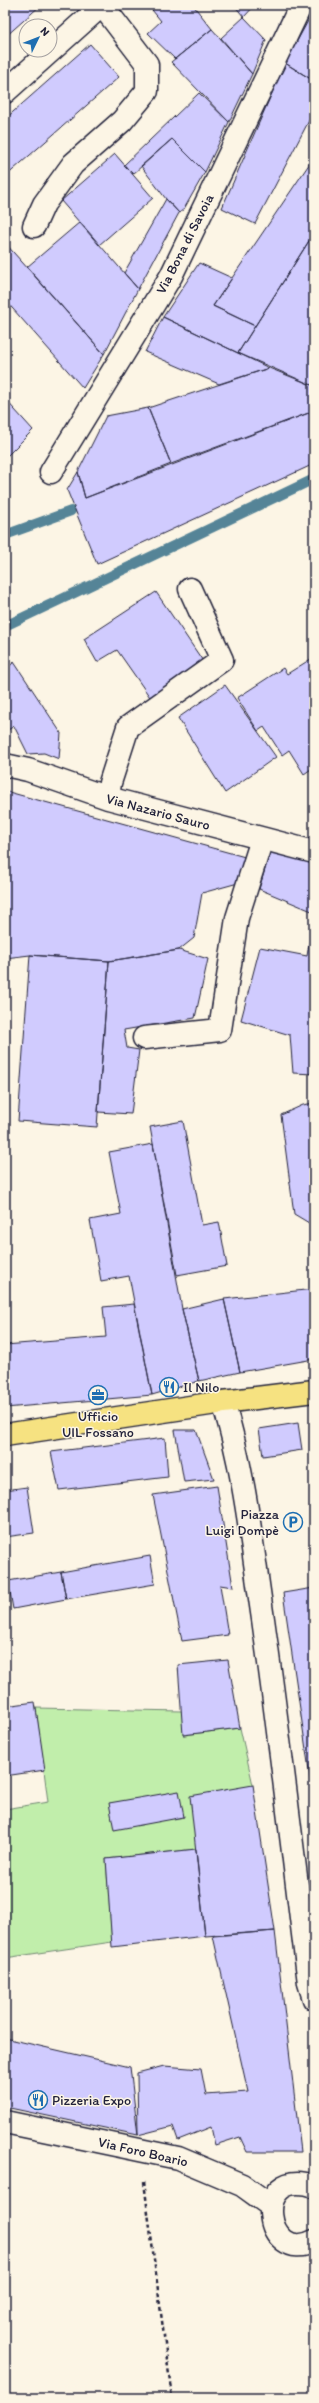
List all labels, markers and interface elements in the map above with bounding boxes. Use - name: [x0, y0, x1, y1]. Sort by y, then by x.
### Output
- north arrow: [18, 18, 58, 58]
- text: N: [38, 24, 52, 39]
- street label: Via Bona di Savoia: [152, 190, 218, 297]
- street label: Via Nazario Sauro: [104, 790, 212, 834]
- restaurant icon: Il Nilo: [158, 1376, 180, 1398]
- place label: Il Nilo: [183, 1379, 219, 1396]
- office icon: Ufficio UIL Fossano: [87, 1384, 109, 1406]
- place label: Ufficio UIL Fossano: [62, 1408, 134, 1441]
- place label: Piazza Luigi Dompè: [205, 1506, 280, 1539]
- parking icon: Piazza Luigi Dompè: [282, 1511, 304, 1533]
- restaurant icon: Pizzeria Expo: [27, 2089, 49, 2111]
- place label: Pizzeria Expo: [52, 2092, 131, 2109]
- street label: Via Foro Boario: [96, 2133, 190, 2171]

